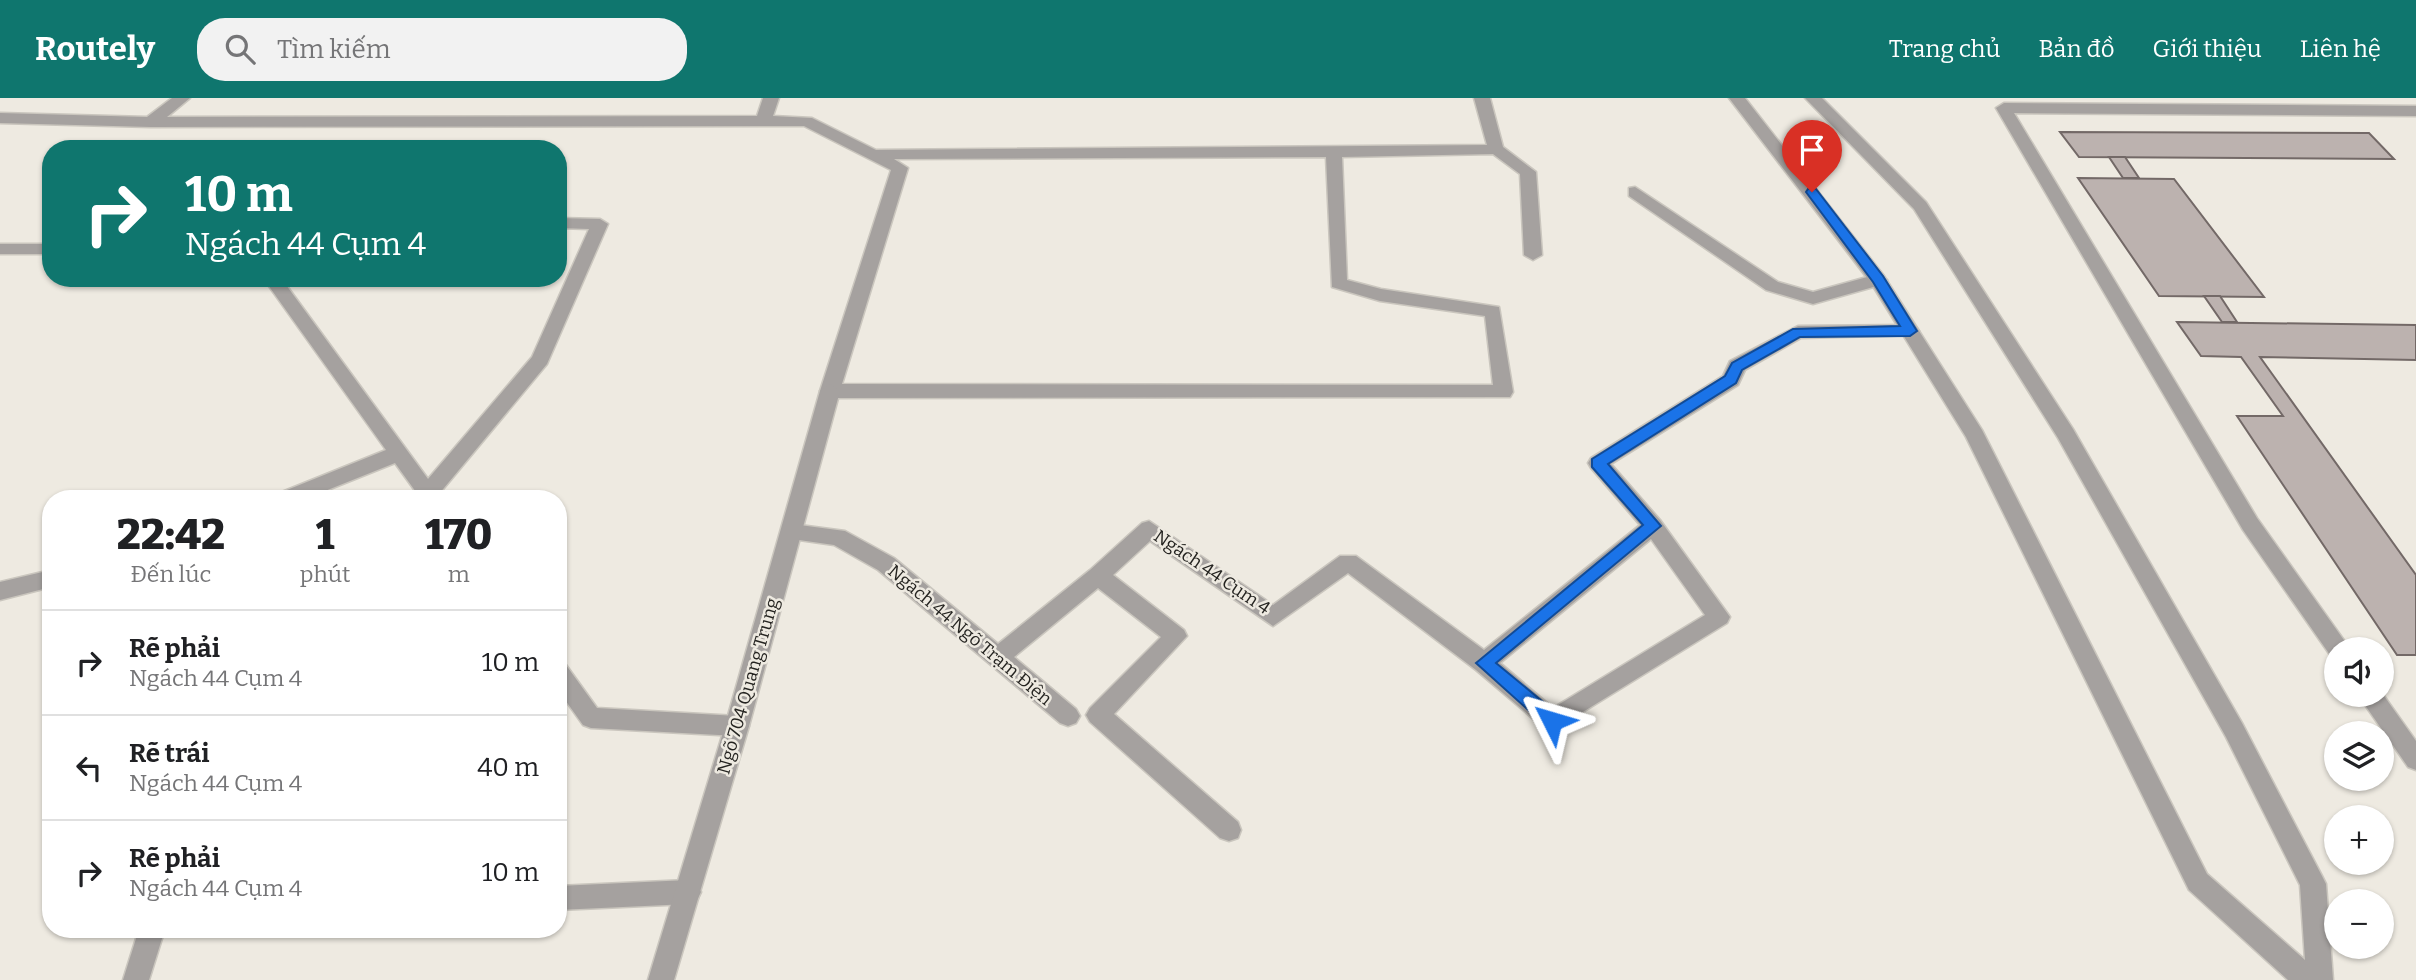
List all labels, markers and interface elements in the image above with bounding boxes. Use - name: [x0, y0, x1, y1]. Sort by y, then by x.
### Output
- search box: [197, 18, 687, 81]
- text: Routely: [35, 29, 155, 69]
- icon: search: [221, 30, 259, 68]
- text: Tìm kiếm: [277, 34, 390, 65]
- text: Trang chủ: [1889, 35, 2000, 63]
- text: Bản đồ: [2038, 35, 2115, 63]
- text: Giới thiệu: [2153, 35, 2262, 63]
- text: Liên hệ: [2300, 35, 2381, 63]
- pin: [1782, 120, 1842, 192]
- icon: arrive: [1793, 131, 1831, 169]
- text: 10 m: [185, 165, 293, 224]
- icon: right: [70, 168, 161, 259]
- text: Ngách 44 Cụm 4: [185, 225, 426, 263]
- text: 22:42: [117, 510, 225, 560]
- text: 1: [316, 510, 334, 560]
- text: 170: [425, 510, 492, 560]
- street label: Ngách 44 Cụm 4: [1150, 525, 1275, 619]
- text: Đến lúc: [130, 560, 211, 588]
- text: phút: [300, 560, 350, 588]
- text: m: [448, 560, 470, 588]
- street label: Ngách 44 Ngõ Trạm Điện: [884, 560, 1057, 710]
- street label: Ngõ 704 Quang Trung: [712, 595, 784, 777]
- text: Rẽ phải: [129, 633, 220, 664]
- map controls: [2324, 637, 2394, 959]
- button: sound: [2324, 637, 2394, 707]
- icon: right: [70, 644, 108, 682]
- text: 10 m: [482, 647, 539, 678]
- text: Ngách 44 Cụm 4: [129, 664, 302, 692]
- position arrow: [1515, 684, 1589, 758]
- button: layers: [2324, 721, 2394, 791]
- text: Rẽ trái: [129, 738, 209, 769]
- icon: left: [70, 749, 108, 787]
- text: 40 m: [477, 752, 539, 783]
- text: Ngách 44 Cụm 4: [129, 769, 302, 797]
- button: +: [2324, 805, 2394, 875]
- text: Rẽ phải: [129, 843, 220, 874]
- icon: right: [70, 854, 108, 892]
- text: 10 m: [482, 857, 539, 888]
- text: Ngách 44 Cụm 4: [129, 874, 302, 902]
- button: −: [2324, 889, 2394, 959]

